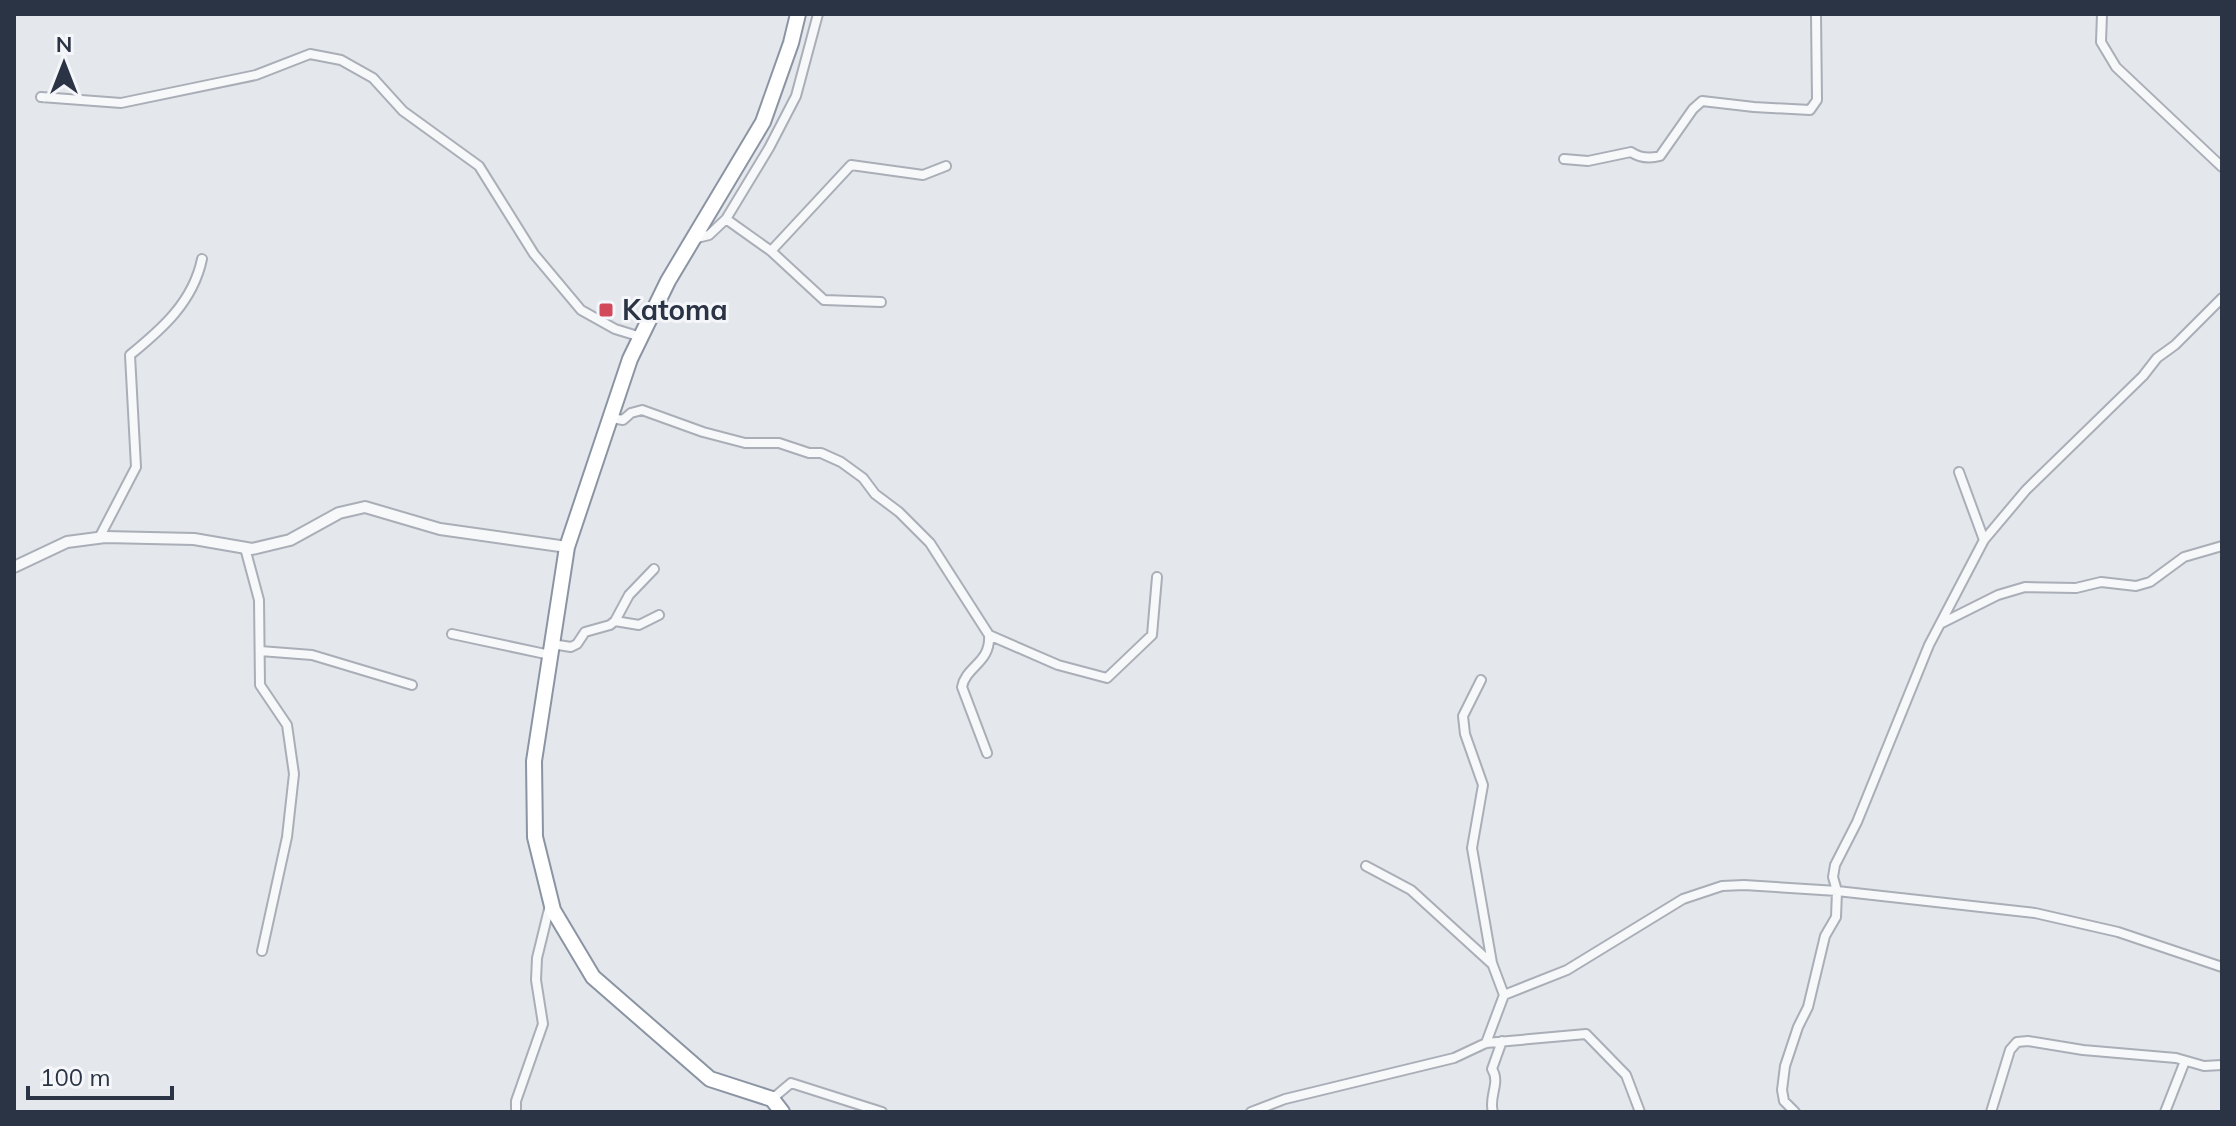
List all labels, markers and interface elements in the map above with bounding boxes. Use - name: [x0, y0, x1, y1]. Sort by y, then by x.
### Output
- north arrow: [24, 24, 104, 104]
- text: N: [56, 30, 72, 58]
- place label: Katoma: [622, 292, 728, 327]
- marker: Katoma: [597, 301, 615, 319]
- scale bar: [28, 1050, 172, 1100]
- text: 100 m: [40, 1062, 111, 1092]

